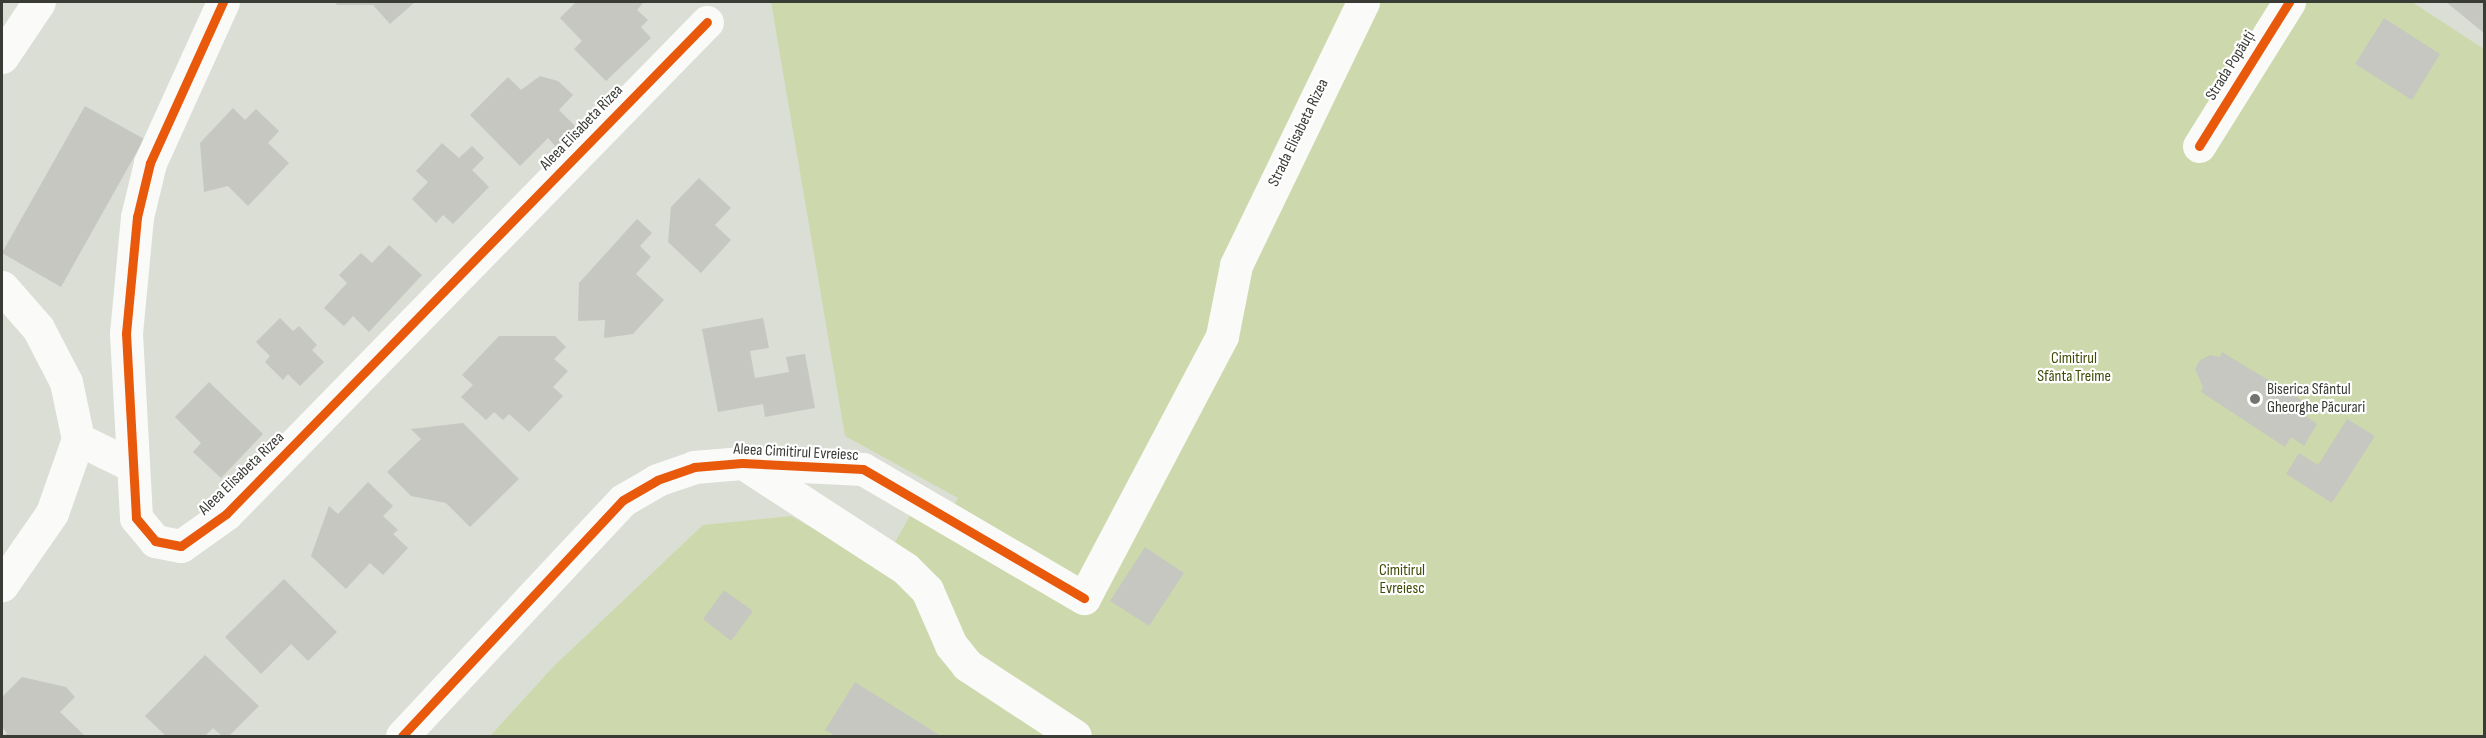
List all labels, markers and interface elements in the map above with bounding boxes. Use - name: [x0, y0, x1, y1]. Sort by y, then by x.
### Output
- street label: Strada Popăuți: [2202, 28, 2260, 104]
- street label: Strada Elisabeta Rizea: [1265, 76, 1333, 190]
- street label: Aleea Elisabeta Rizea: [536, 81, 628, 175]
- park label: Cimitirul Sfânta Treime: [2037, 349, 2111, 387]
- place label: Biserica Sfântul Gheorghe Păcurari: [2267, 380, 2365, 418]
- marker: Biserica Sfântul Gheorghe Păcurari: [2248, 392, 2262, 406]
- street label: Aleea Elisabeta Rizea: [195, 428, 289, 520]
- street label: Aleea Cimitirul Evreiesc: [733, 440, 859, 466]
- park label: Cimitirul Evreiesc: [1379, 561, 1425, 599]

